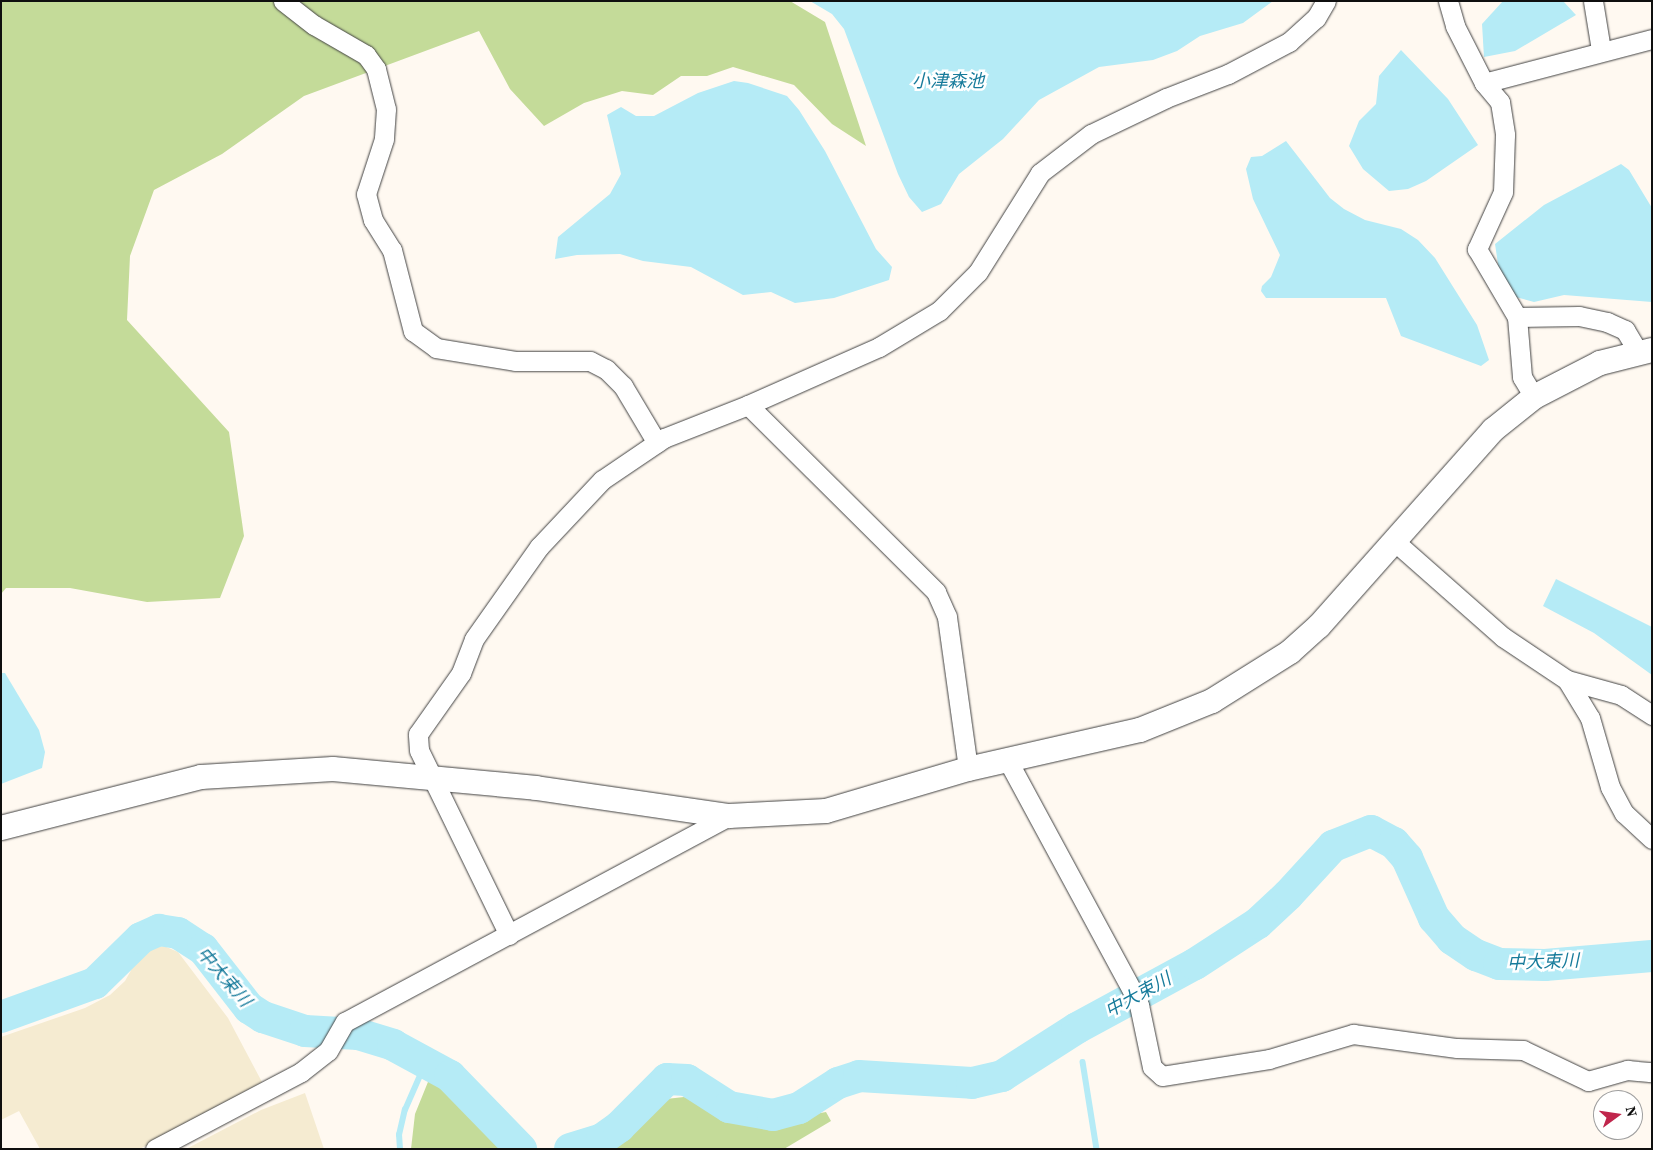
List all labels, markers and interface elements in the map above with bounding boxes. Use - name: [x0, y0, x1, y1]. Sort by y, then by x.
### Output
- water label: 小津森池: [912, 70, 984, 92]
- water label: 中大束川: [192, 943, 256, 1011]
- water label: 中大束川: [1507, 950, 1579, 974]
- water label: 中大束川: [1101, 968, 1175, 1022]
- north arrow: [1593, 1090, 1643, 1140]
- text: N: [1621, 1104, 1643, 1119]

